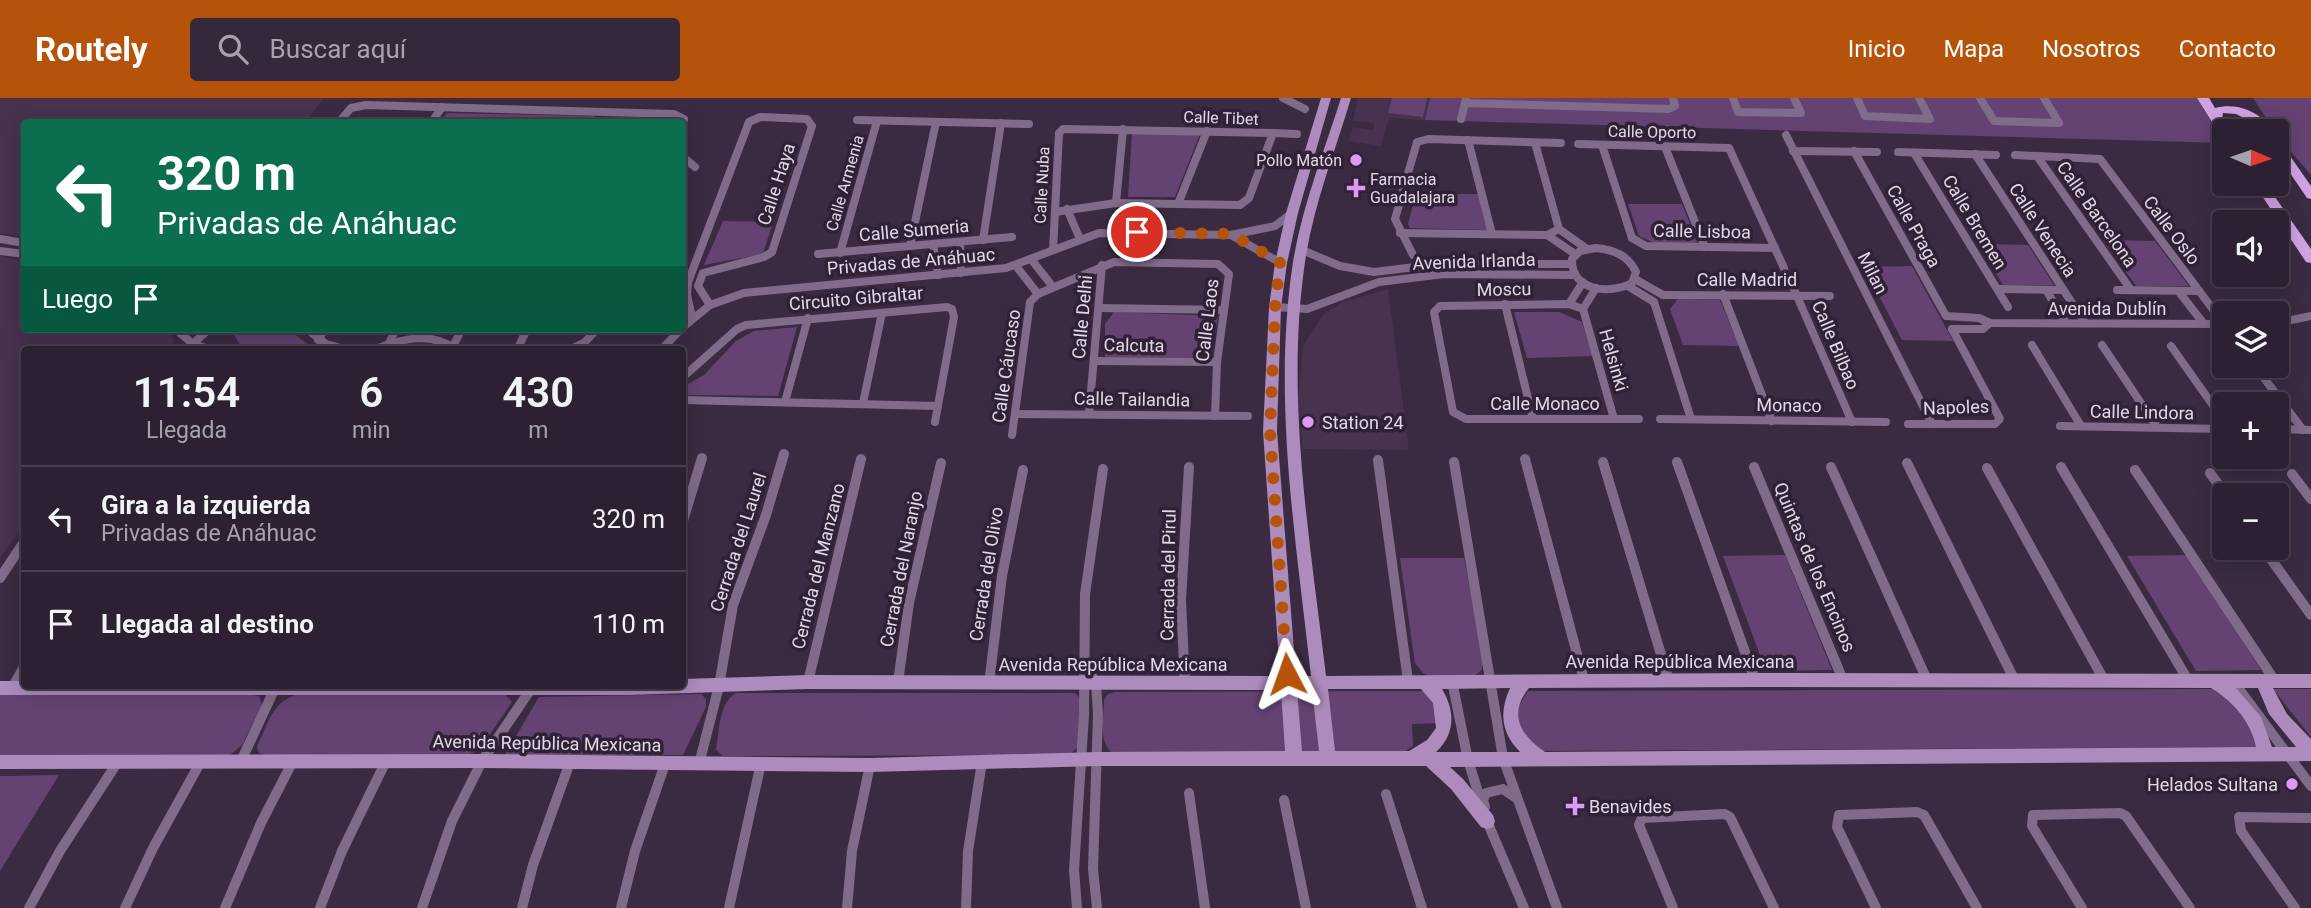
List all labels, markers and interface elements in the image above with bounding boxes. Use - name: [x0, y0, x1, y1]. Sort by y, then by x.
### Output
- search box: [190, 18, 680, 81]
- text: Routely: [35, 30, 148, 69]
- icon: search: [214, 30, 252, 68]
- text: Buscar aquí: [270, 34, 406, 64]
- text: Inicio: [1848, 35, 1905, 63]
- text: Mapa: [1943, 35, 2004, 63]
- text: Nosotros: [2042, 35, 2141, 63]
- text: Contacto: [2179, 35, 2276, 63]
- street label: Calle Tibet: [1183, 107, 1259, 129]
- north arrow: [2212, 119, 2289, 196]
- map controls: [2212, 119, 2289, 560]
- street label: Calle Oporto: [1608, 122, 1696, 142]
- street label: Calle Armenia: [822, 133, 868, 233]
- street label: Calle Haya: [753, 140, 799, 228]
- text: 320 m: [157, 145, 296, 202]
- street label: Calle Nuba: [1030, 146, 1054, 224]
- icon: left: [42, 147, 133, 238]
- place label: Pollo Matón: [1256, 151, 1342, 170]
- marker: Pollo Matón: [1348, 152, 1364, 168]
- street label: Calle Barcelona: [2053, 157, 2141, 271]
- place label: Farmacia Guadalajara: [1370, 170, 1455, 207]
- street label: Calle Bremen: [1939, 171, 2011, 273]
- street label: Calle Venecia: [2005, 179, 2081, 281]
- marker: Farmacia Guadalajara: [1348, 180, 1364, 196]
- street label: Calle Praga: [1883, 181, 1945, 271]
- street label: Calle Oslo: [2139, 191, 2205, 269]
- pin: [1107, 202, 1167, 262]
- text: Privadas de Anáhuac: [157, 204, 457, 242]
- button: sound: [2212, 210, 2289, 287]
- icon: arrive: [1118, 213, 1156, 251]
- street label: Calle Sumeria: [858, 215, 970, 245]
- street label: Calle Lisboa: [1653, 220, 1751, 242]
- street label: Privadas de Anáhuac: [826, 243, 996, 279]
- street label: Avenida Irlanda: [1412, 248, 1536, 274]
- street label: Milan: [1854, 249, 1892, 297]
- street label: Calle Madrid: [1697, 269, 1797, 290]
- street label: Calle Delhi: [1068, 274, 1096, 360]
- street label: Calle Laos: [1192, 277, 1222, 363]
- street label: Moscu: [1477, 278, 1531, 300]
- icon: arrive: [127, 280, 165, 318]
- street label: Circuito Gibraltar: [788, 282, 924, 314]
- text: Luego: [42, 284, 113, 314]
- street label: Calle Bilbao: [1808, 297, 1864, 393]
- street label: Avenida Dublín: [2048, 298, 2166, 319]
- button: layers: [2212, 301, 2289, 378]
- street label: Calle Cáucaso: [988, 308, 1024, 424]
- street label: Helsinki: [1595, 326, 1633, 394]
- street label: Calcuta: [1103, 334, 1165, 356]
- text: 11:54: [133, 368, 240, 417]
- text: 6: [359, 368, 383, 417]
- text: 430: [502, 368, 574, 417]
- street label: Calle Tailandia: [1074, 387, 1190, 411]
- button: +: [2212, 392, 2289, 469]
- street label: Calle Monaco: [1490, 393, 1600, 414]
- street label: Monaco: [1756, 394, 1822, 416]
- street label: Napoles: [1923, 395, 1989, 419]
- street label: Calle Lindora: [2090, 401, 2194, 423]
- place label: Station 24: [1322, 412, 1404, 433]
- marker: Station 24: [1300, 414, 1316, 430]
- text: Llegada: [146, 417, 227, 444]
- text: min: [352, 417, 390, 444]
- text: m: [528, 417, 548, 444]
- street label: Cerrada del Laurel: [706, 470, 770, 614]
- street label: Quintas de los Encinos: [1770, 479, 1860, 655]
- street label: Cerrada del Manzano: [787, 481, 849, 651]
- button: −: [2212, 483, 2289, 560]
- street label: Cerrada del Naranjo: [876, 489, 926, 649]
- text: Gira a la izquierda: [101, 490, 311, 520]
- icon: left: [42, 500, 80, 538]
- text: 320 m: [592, 504, 665, 534]
- street label: Cerrada del Olivo: [965, 505, 1007, 643]
- street label: Cerrada del Pirul: [1156, 509, 1180, 641]
- text: Privadas de Anáhuac: [101, 520, 316, 547]
- icon: arrive: [42, 605, 80, 643]
- text: Llegada al destino: [101, 609, 314, 639]
- text: 110 m: [592, 609, 665, 639]
- position arrow: [1250, 637, 1324, 711]
- street label: Avenida República Mexicana: [1566, 651, 1794, 672]
- street label: Avenida República Mexicana: [999, 654, 1227, 675]
- street label: Avenida República Mexicana: [432, 731, 662, 755]
- place label: Helados Sultana: [2147, 774, 2278, 795]
- marker: Helados Sultana: [2284, 776, 2300, 792]
- place label: Benavides: [1589, 796, 1671, 817]
- marker: Benavides: [1567, 798, 1583, 814]

